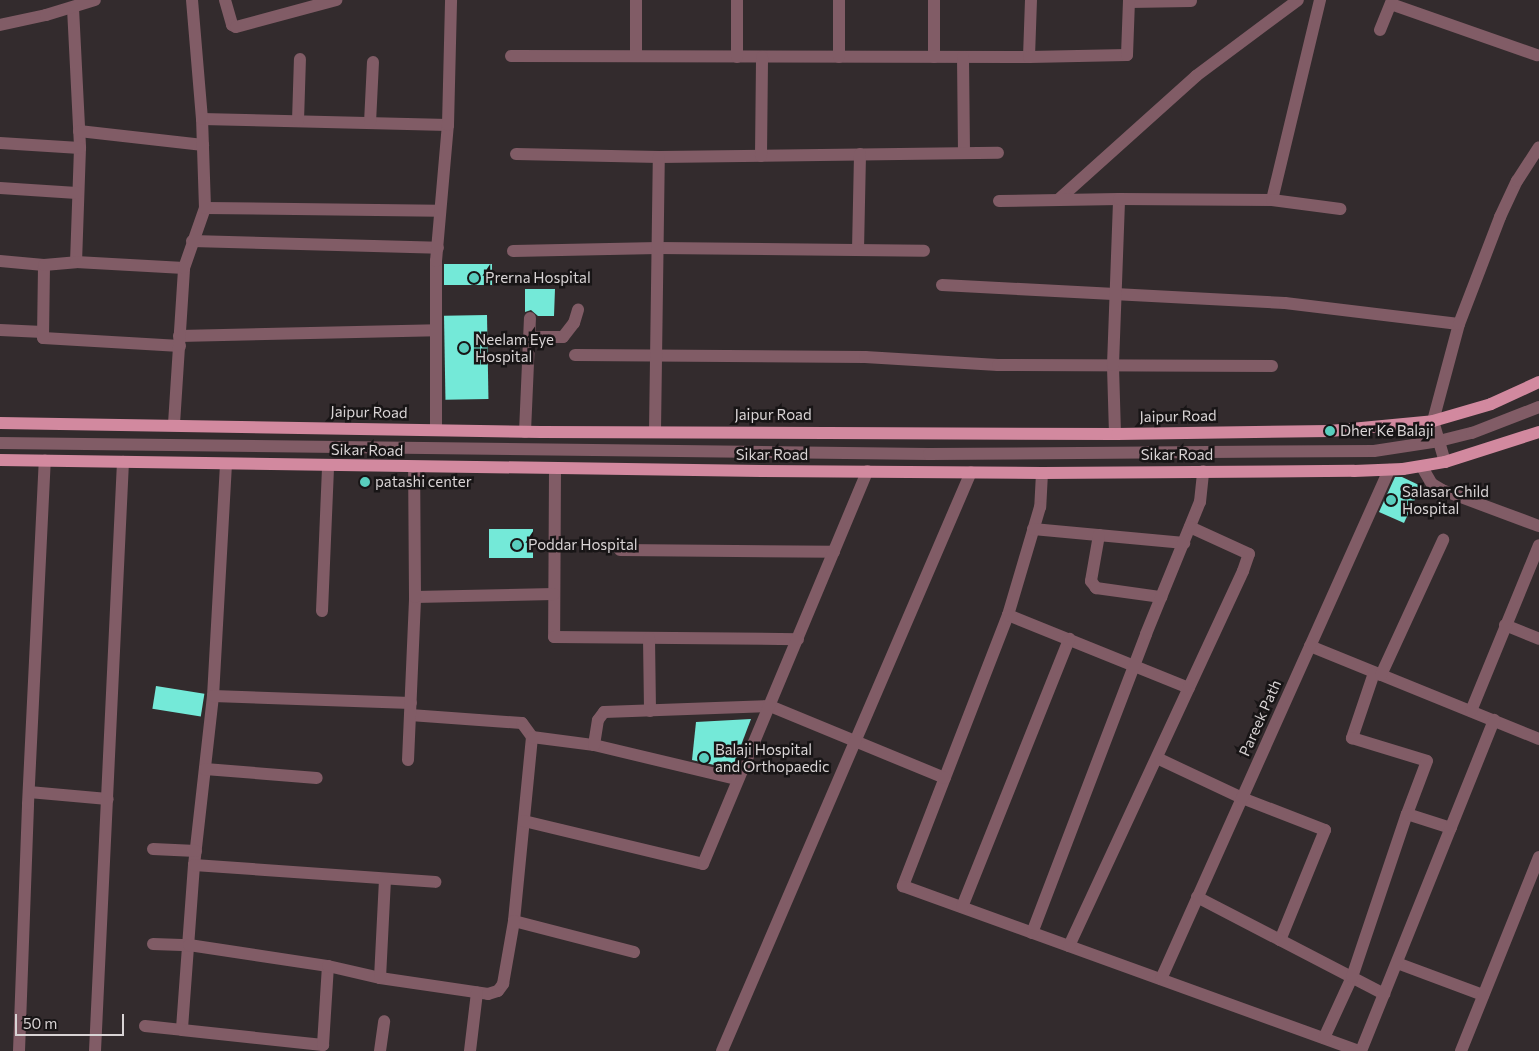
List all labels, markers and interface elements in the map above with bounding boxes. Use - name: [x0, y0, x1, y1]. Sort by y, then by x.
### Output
- place label: Prerna Hospital: [485, 269, 591, 287]
- marker: Prerna Hospital: [467, 271, 481, 285]
- place label: Neelam Eye Hospital: [475, 330, 554, 365]
- marker: Neelam Eye Hospital: [457, 341, 471, 355]
- street label: Jaipur Road: [330, 402, 408, 422]
- street label: Jaipur Road: [734, 406, 812, 424]
- street label: Jaipur Road: [1139, 406, 1217, 426]
- place label: Dher Ke Balaji: [1340, 422, 1434, 440]
- marker: Dher Ke Balaji: [1324, 425, 1336, 437]
- street label: Sikar Road: [331, 440, 403, 460]
- street label: Sikar Road: [736, 446, 808, 464]
- street label: Sikar Road: [1141, 446, 1213, 464]
- place label: patashi center: [375, 473, 472, 491]
- marker: patashi center: [359, 476, 371, 488]
- place label: Salasar Child Hospital: [1402, 482, 1489, 517]
- marker: Salasar Child Hospital: [1384, 493, 1398, 507]
- place label: Poddar Hospital: [528, 536, 638, 554]
- marker: Poddar Hospital: [510, 538, 524, 552]
- street label: Pareek Path: [1235, 677, 1285, 759]
- place label: Balaji Hospital and Orthopaedic: [715, 740, 829, 775]
- marker: Balaji Hospital and Orthopaedic: [697, 751, 711, 765]
- scale bar: [18, 1004, 126, 1036]
- text: 50 m: [23, 1014, 57, 1032]

